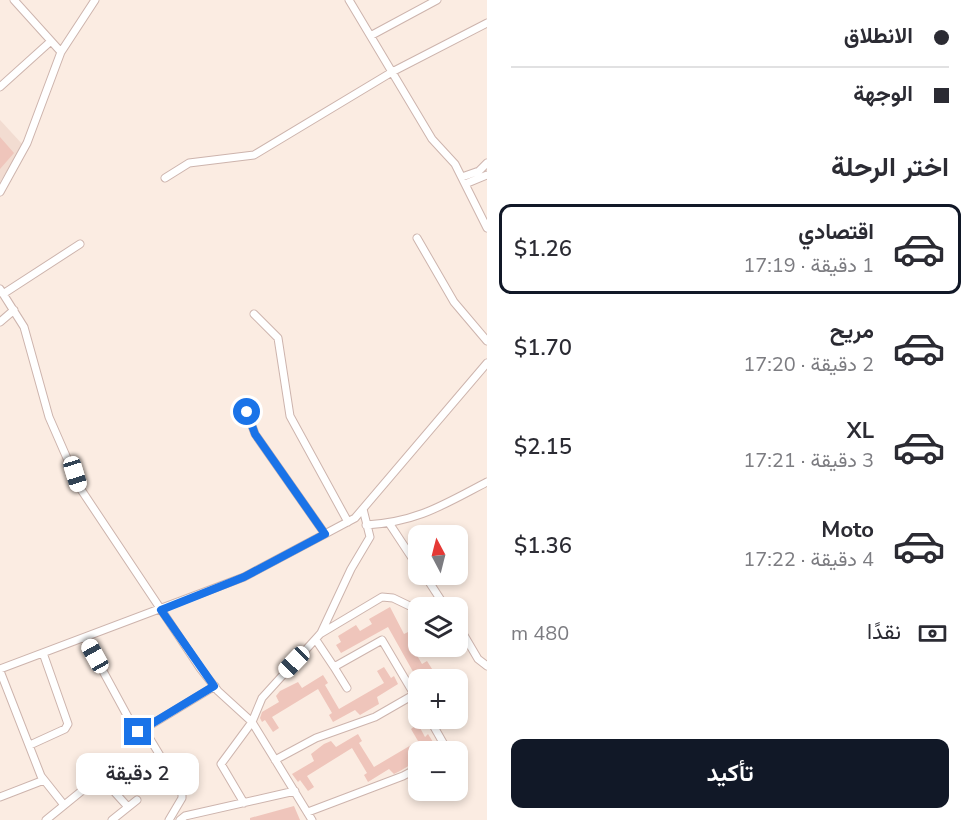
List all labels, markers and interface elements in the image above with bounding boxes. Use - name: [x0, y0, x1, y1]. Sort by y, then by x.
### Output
- text: الانطلاق: [844, 21, 913, 51]
- text: الوجهة: [853, 79, 913, 109]
- text: اختر الرحلة: [831, 149, 949, 186]
- text: اقتصادي: [798, 217, 874, 247]
- icon: car: [892, 222, 946, 276]
- text: $1.26: [514, 234, 572, 264]
- text: 1 دقيقة · 17:19: [743, 252, 874, 279]
- text: مريح: [830, 316, 874, 346]
- icon: car: [892, 321, 946, 375]
- text: $1.70: [514, 333, 572, 363]
- text: 2 دقيقة · 17:20: [743, 351, 874, 378]
- route start: [233, 398, 260, 425]
- text: XL: [847, 416, 874, 446]
- icon: car: [892, 420, 946, 474]
- text: $2.15: [514, 432, 572, 462]
- text: 3 دقيقة · 17:21: [743, 447, 874, 474]
- car: [61, 454, 89, 494]
- text: Moto: [821, 515, 874, 545]
- icon: car: [892, 519, 946, 573]
- north arrow: [408, 525, 468, 585]
- map controls: [408, 525, 468, 801]
- text: $1.36: [514, 531, 572, 561]
- text: 4 دقيقة · 17:22: [743, 546, 874, 573]
- button: layers: [408, 597, 468, 657]
- text: نقدًا: [867, 617, 901, 647]
- icon: cash: [916, 617, 949, 650]
- text: 480 m: [511, 620, 569, 647]
- car: [78, 636, 112, 676]
- car: [275, 643, 313, 681]
- button: +: [408, 669, 468, 729]
- route end: [124, 718, 151, 745]
- button: تأكيد: [511, 739, 949, 808]
- button: −: [408, 741, 468, 801]
- callout: 2 دقيقة: [76, 753, 200, 795]
- text: 2 دقيقة: [105, 760, 170, 787]

